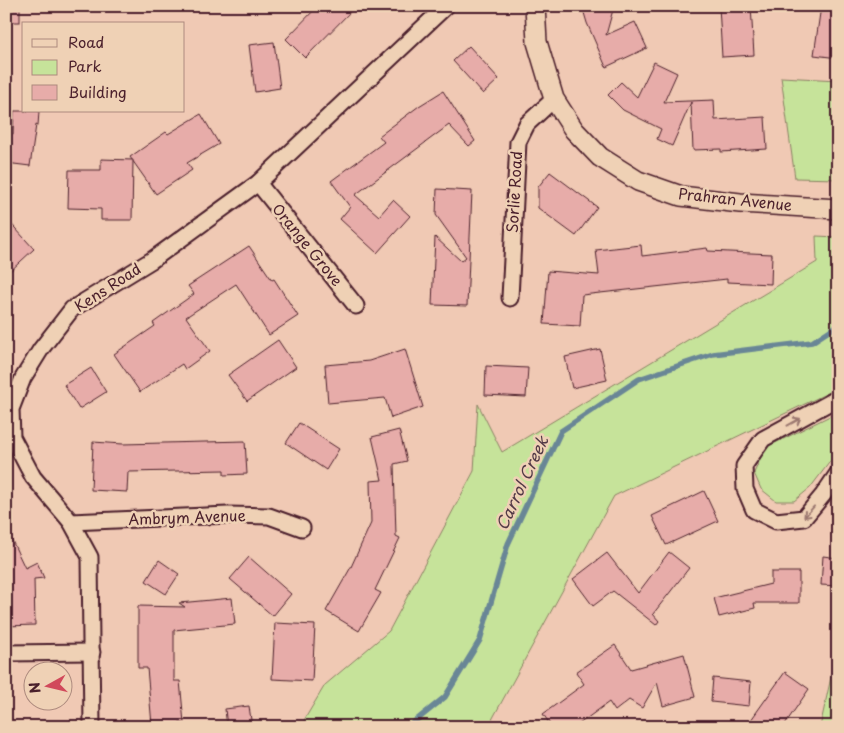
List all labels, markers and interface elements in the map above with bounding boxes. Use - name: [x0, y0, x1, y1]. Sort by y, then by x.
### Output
- legend: [22, 22, 185, 112]
- text: Road: [68, 30, 104, 53]
- text: Park: [68, 54, 102, 77]
- text: Building: [68, 80, 127, 103]
- street label: Sorlie Road: [500, 150, 527, 233]
- street label: Prahran Avenue: [677, 181, 793, 216]
- street label: Orange Grove: [267, 198, 349, 291]
- street label: Kens Road: [69, 257, 145, 317]
- one-way arrow: [786, 417, 801, 427]
- water label: Carrol Creek: [489, 431, 554, 534]
- street label: Ambrym Avenue: [128, 503, 246, 530]
- one-way arrow: [803, 505, 814, 518]
- north arrow: [22, 660, 72, 710]
- text: N: [23, 681, 46, 695]

